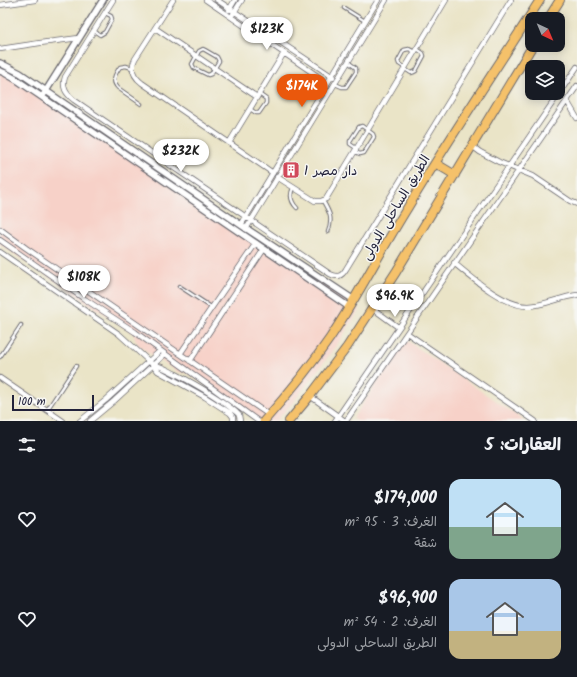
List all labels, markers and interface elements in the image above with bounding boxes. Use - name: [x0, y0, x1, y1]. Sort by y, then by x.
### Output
- north arrow: [525, 12, 565, 52]
- map controls: [525, 12, 565, 100]
- pin: $123K: [239, 17, 295, 51]
- text: $123K: [250, 19, 284, 40]
- button: layers: [525, 60, 565, 100]
- pin: $174K: [274, 74, 330, 108]
- text: $174K: [286, 76, 318, 97]
- pin: $232K: [153, 139, 209, 173]
- text: $232K: [162, 141, 200, 162]
- street label: الطريق الساحلى الدولى: [356, 151, 436, 265]
- building icon: دار مصر 1: [281, 160, 301, 180]
- place label: دار مصر 1: [304, 161, 357, 182]
- pin: $108K: [56, 265, 112, 299]
- text: $108K: [67, 267, 101, 288]
- pin: $96.9K: [362, 284, 428, 318]
- text: $96.9K: [376, 286, 414, 307]
- scale bar: [12, 393, 94, 412]
- text: 100 m: [18, 393, 46, 411]
- text: العقارات: 5: [485, 432, 561, 459]
- icon: filters: [16, 434, 38, 456]
- text: $174,000: [374, 485, 437, 512]
- icon: home: [481, 495, 529, 543]
- icon: heart: [16, 508, 38, 530]
- text: الغرف: 3 · 95 m²: [345, 512, 437, 533]
- text: شقة: [414, 533, 437, 554]
- text: $96,900: [379, 585, 437, 612]
- icon: home: [481, 595, 529, 643]
- icon: heart: [16, 608, 38, 630]
- text: الغرف: 2 · 54 m²: [344, 612, 437, 633]
- text: الطريق الساحلى الدولى: [317, 633, 437, 654]

